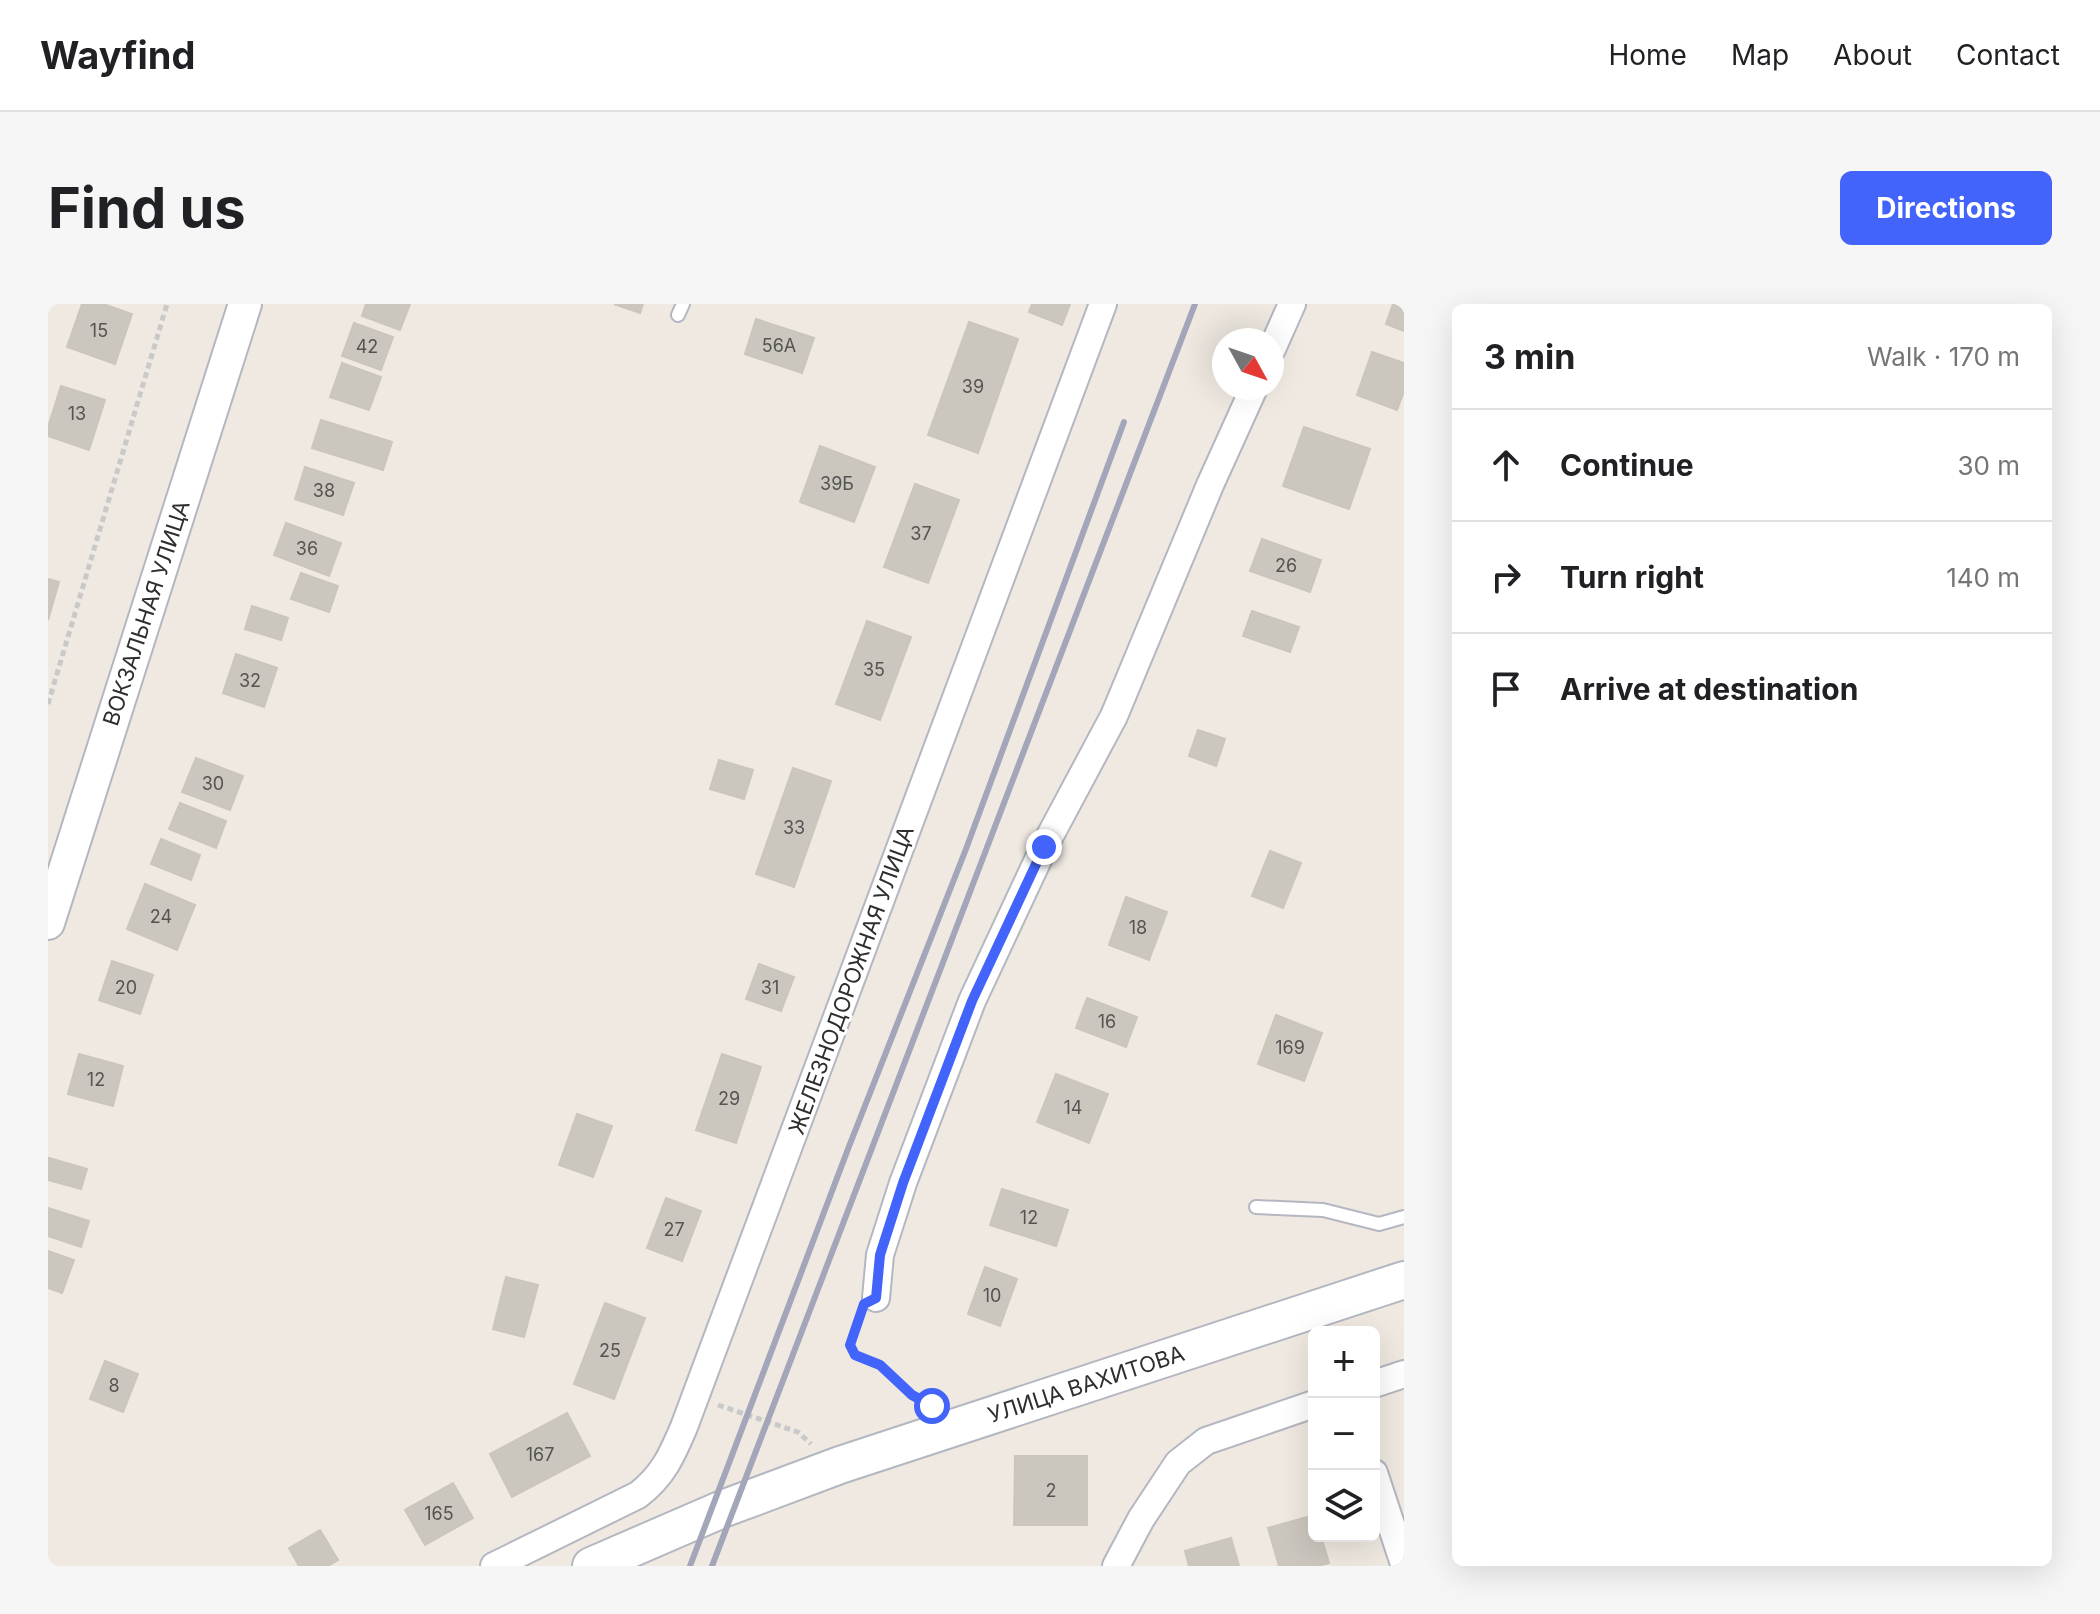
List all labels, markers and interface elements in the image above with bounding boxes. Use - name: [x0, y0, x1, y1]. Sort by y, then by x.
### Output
- text: Wayfind: [40, 32, 195, 78]
- text: Home: [1608, 38, 1687, 72]
- text: Map: [1731, 38, 1789, 72]
- text: About: [1833, 38, 1912, 72]
- text: Contact: [1956, 38, 2060, 72]
- button: Directions: [1840, 171, 2052, 245]
- text: Find us: [48, 174, 246, 242]
- house number: 15: [90, 320, 108, 341]
- north arrow: [1212, 328, 1284, 400]
- house number: 56А: [762, 335, 796, 356]
- house number: 42: [356, 336, 378, 357]
- text: 3 min: [1484, 336, 1575, 377]
- text: Walk · 170 m: [1867, 341, 2020, 372]
- house number: 39: [962, 376, 984, 397]
- house number: 13: [68, 403, 86, 424]
- icon: ahead: [1484, 443, 1528, 487]
- text: Continue: [1560, 447, 1694, 483]
- text: 30 m: [1957, 450, 2020, 481]
- house number: 39Б: [820, 473, 854, 494]
- house number: 38: [313, 480, 335, 501]
- street label: ВОКЗАЛЬНАЯ УЛИЦА: [97, 497, 195, 729]
- house number: 37: [910, 523, 932, 544]
- house number: 36: [296, 538, 318, 559]
- house number: 26: [1275, 555, 1297, 576]
- icon: right: [1484, 555, 1528, 599]
- text: Turn right: [1560, 559, 1704, 595]
- text: 140 m: [1946, 562, 2020, 593]
- house number: 35: [863, 659, 885, 680]
- icon: arrive: [1484, 667, 1528, 711]
- house number: 32: [239, 670, 261, 691]
- text: Arrive at destination: [1560, 671, 1858, 707]
- house number: 30: [202, 773, 224, 794]
- house number: 33: [783, 817, 805, 838]
- street label: ЖЕЛЕЗНОДОРОЖНАЯ УЛИЦА: [783, 822, 919, 1138]
- route end: [1026, 829, 1062, 865]
- house number: 24: [150, 906, 172, 927]
- house number: 18: [1129, 917, 1147, 938]
- house number: 20: [115, 977, 137, 998]
- house number: 31: [761, 977, 779, 998]
- house number: 16: [1098, 1011, 1116, 1032]
- house number: 169: [1275, 1037, 1305, 1058]
- house number: 12: [87, 1069, 105, 1090]
- house number: 29: [718, 1088, 740, 1109]
- house number: 14: [1064, 1097, 1082, 1118]
- house number: 12: [1020, 1207, 1038, 1228]
- house number: 27: [663, 1219, 685, 1240]
- house number: 10: [983, 1285, 1001, 1306]
- map controls: [1308, 1326, 1380, 1542]
- button: +: [1308, 1326, 1380, 1398]
- house number: 25: [599, 1340, 621, 1361]
- street label: УЛИЦА ВАХИТОВА: [984, 1340, 1188, 1428]
- house number: 8: [108, 1375, 120, 1396]
- route start: [914, 1388, 950, 1424]
- button: −: [1308, 1398, 1380, 1470]
- house number: 167: [526, 1444, 554, 1465]
- button: layers: [1308, 1470, 1380, 1542]
- house number: 2: [1046, 1480, 1056, 1501]
- house number: 165: [424, 1503, 454, 1524]

